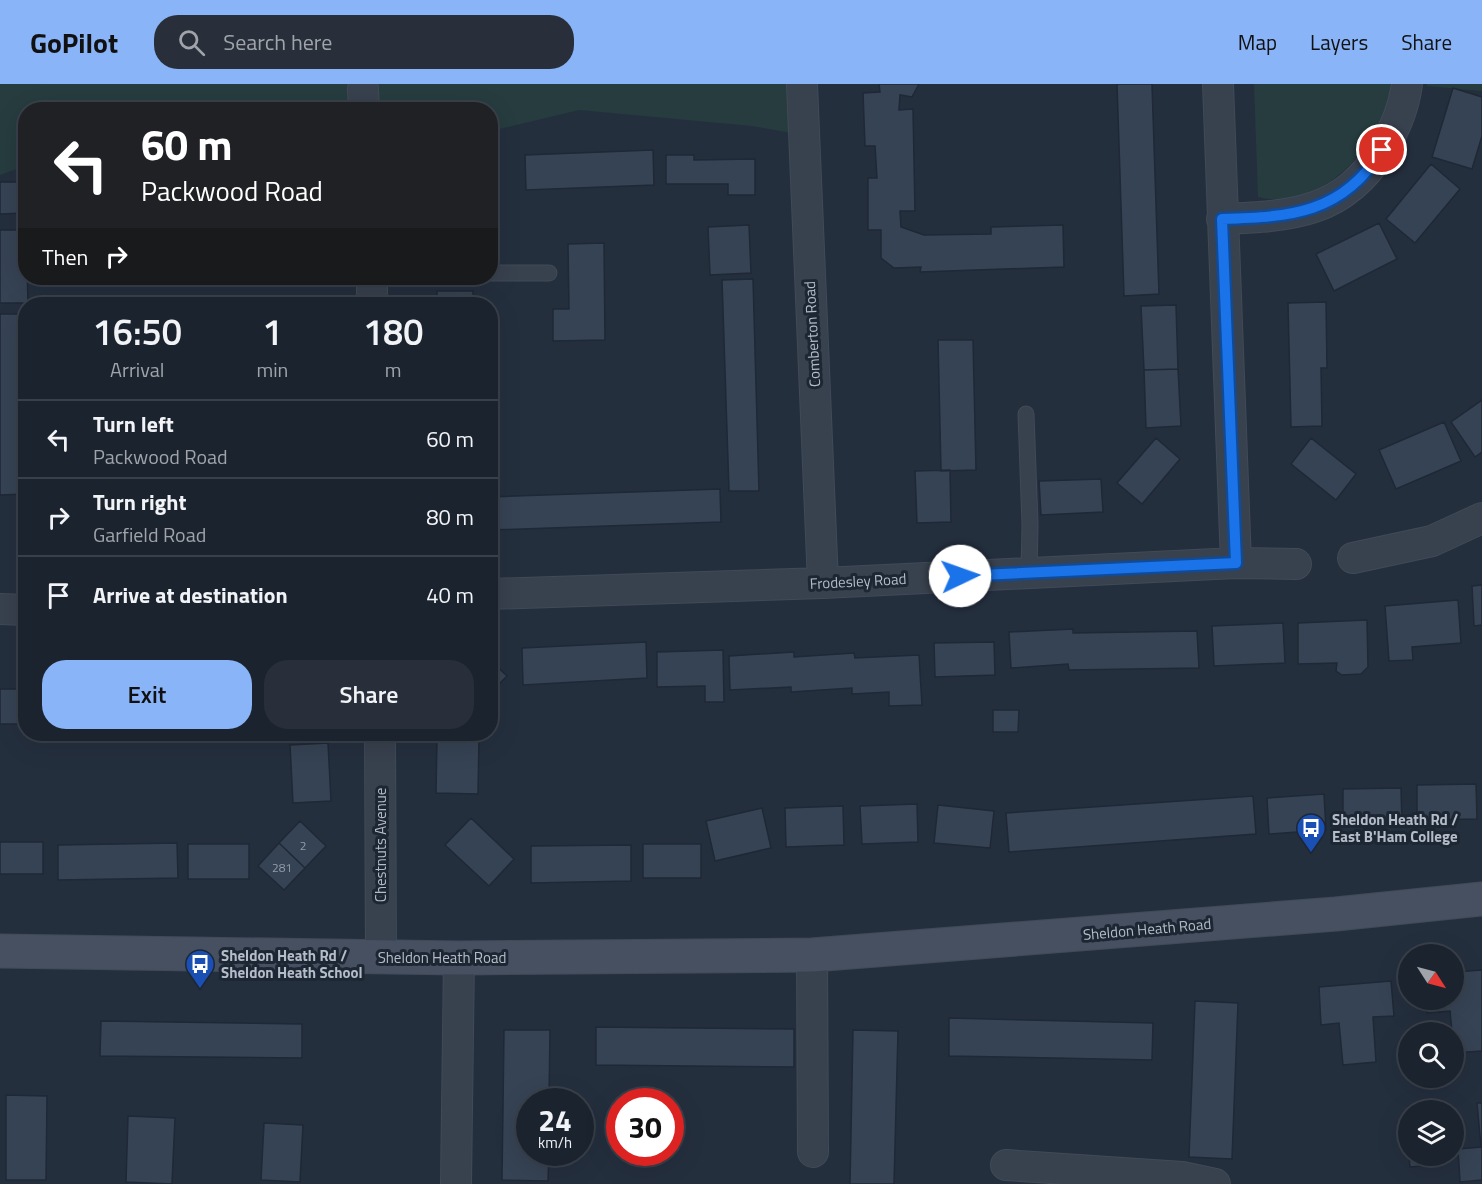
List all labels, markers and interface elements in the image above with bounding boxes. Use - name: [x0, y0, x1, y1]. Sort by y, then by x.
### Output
- search box: [154, 15, 574, 69]
- text: GoPilot: [30, 21, 118, 64]
- text: Search here: [223, 25, 332, 59]
- icon: search: [175, 26, 208, 59]
- text: Map: [1238, 26, 1277, 58]
- text: Layers: [1310, 26, 1368, 58]
- text: Share: [1401, 26, 1452, 58]
- text: 60 m: [141, 112, 233, 176]
- pin: [1356, 124, 1407, 175]
- icon: left: [42, 126, 120, 204]
- icon: arrive: [1365, 133, 1398, 166]
- text: Packwood Road: [141, 170, 323, 211]
- text: Then: [42, 240, 88, 274]
- icon: right: [100, 240, 133, 273]
- street label: Comberton Road: [798, 280, 826, 388]
- text: 16:50: [93, 304, 182, 359]
- text: 1: [262, 304, 282, 359]
- text: 180: [363, 304, 423, 359]
- text: Arrival: [110, 354, 164, 385]
- text: min: [256, 354, 288, 385]
- text: m: [385, 354, 401, 385]
- text: Turn left: [93, 407, 174, 441]
- text: 60 m: [426, 422, 474, 456]
- icon: left: [42, 423, 75, 456]
- text: Packwood Road: [93, 441, 228, 472]
- text: Turn right: [93, 485, 187, 519]
- text: 80 m: [426, 500, 474, 534]
- icon: right: [42, 501, 75, 534]
- text: Garfield Road: [93, 519, 206, 550]
- position arrow: [928, 544, 992, 608]
- street label: Frodesley Road: [809, 567, 907, 595]
- text: Arrive at destination: [93, 578, 288, 612]
- text: 40 m: [426, 578, 474, 612]
- icon: arrive: [42, 579, 75, 612]
- button: Exit: [42, 660, 252, 729]
- button: Share: [264, 660, 474, 729]
- street label: Chestnuts Avenue: [369, 788, 392, 902]
- place label: Sheldon Heath Rd / East B'Ham College: [1332, 808, 1458, 848]
- bus stop icon: Sheldon Heath Rd / East B'Ham College: [1295, 812, 1327, 854]
- house number: 2: [300, 836, 306, 855]
- house number: 281: [272, 858, 292, 877]
- street label: Sheldon Heath Road: [1082, 912, 1212, 946]
- place label: Sheldon Heath Rd / Sheldon Heath School: [221, 944, 363, 984]
- north arrow: [1398, 944, 1464, 1010]
- map controls: [1398, 944, 1464, 1166]
- street label: Sheldon Heath Road: [378, 946, 506, 969]
- bus stop icon: Sheldon Heath Rd / Sheldon Heath School: [184, 948, 216, 990]
- button: search: [1398, 1022, 1464, 1088]
- speed limit sign: 30: [606, 1088, 684, 1166]
- text: 24: [538, 1097, 572, 1143]
- button: layers: [1398, 1100, 1464, 1166]
- text: km/h: [538, 1131, 572, 1154]

